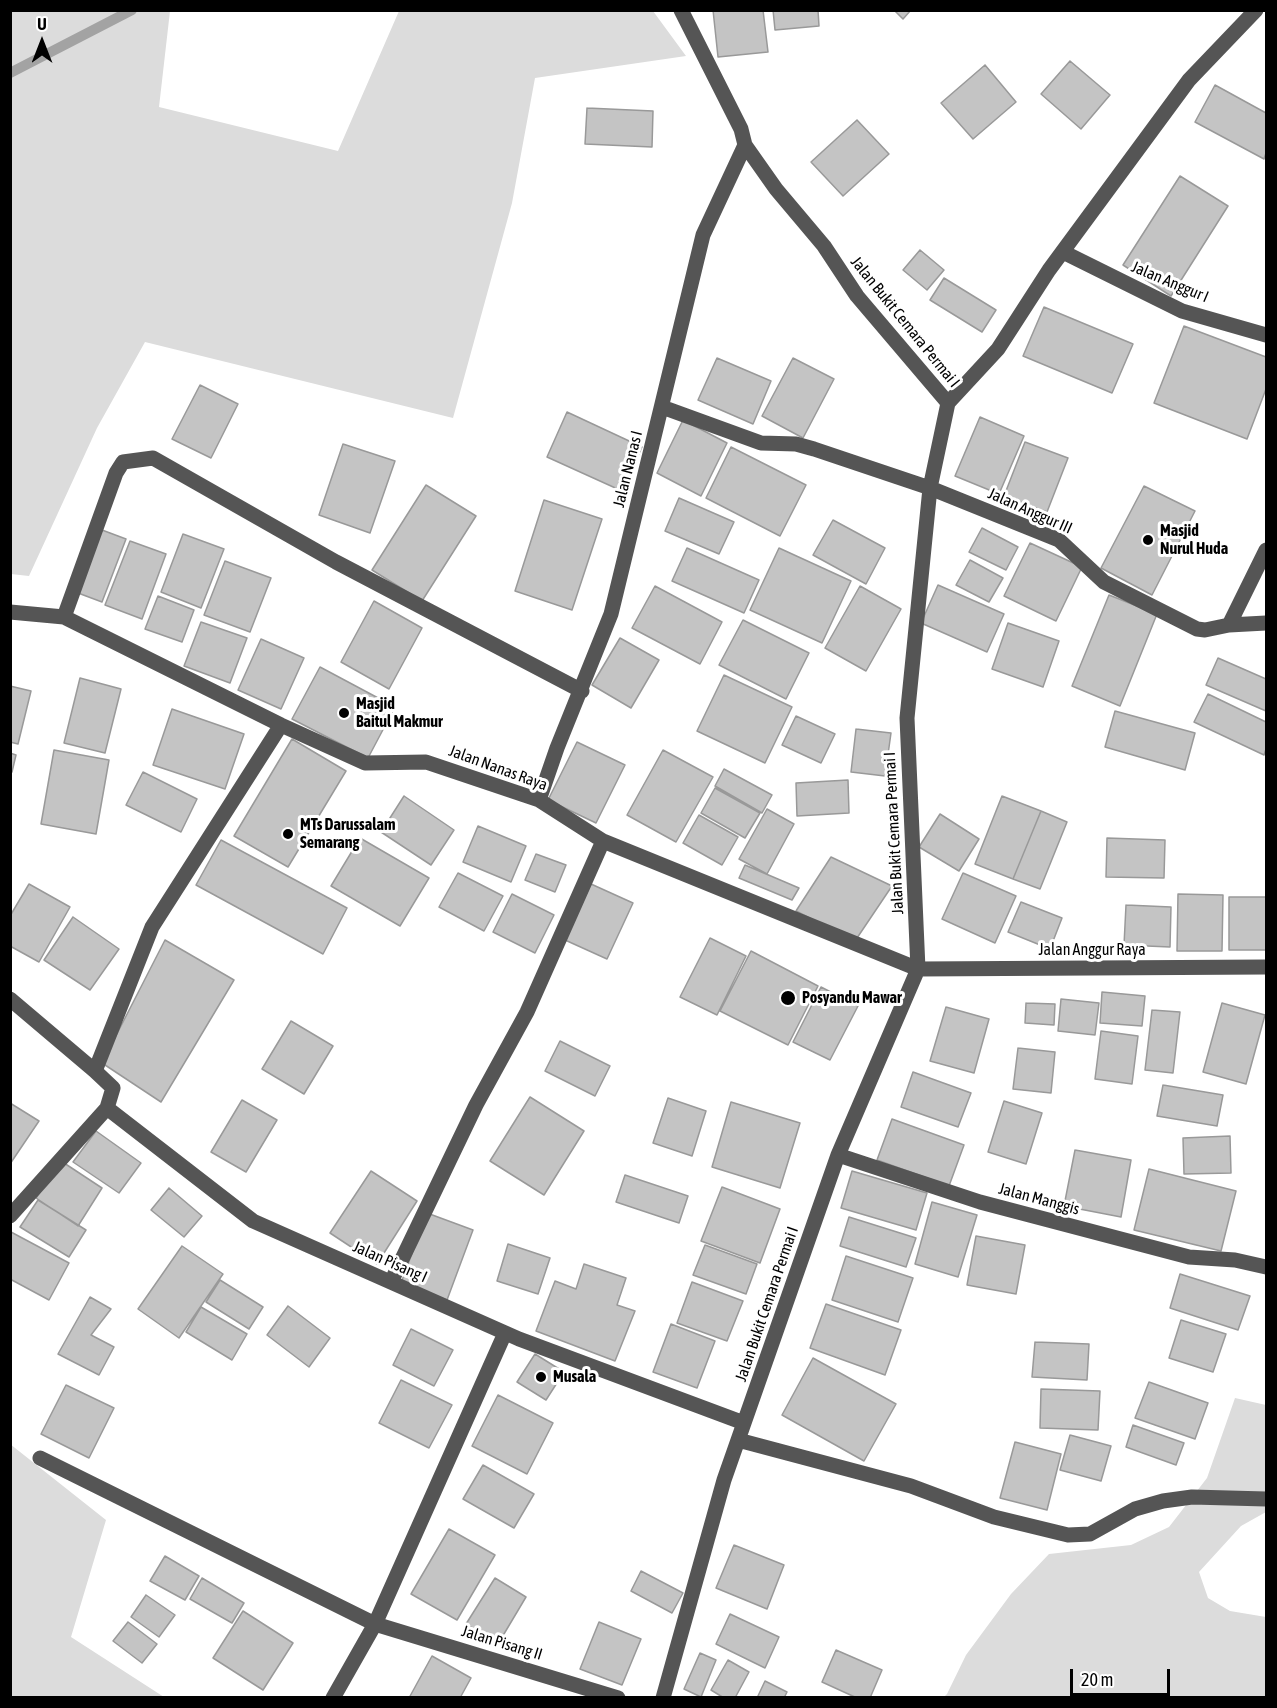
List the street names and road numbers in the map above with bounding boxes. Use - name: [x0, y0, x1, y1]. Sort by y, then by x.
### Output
- street label: Jalan Bukit Cemara Permai I: [846, 253, 964, 391]
- street label: Jalan Anggur I: [1129, 257, 1211, 307]
- street label: Jalan Nanas I: [609, 429, 647, 509]
- street label: Jalan Anggur III: [985, 484, 1075, 538]
- street label: Jalan Nanas Raya: [446, 741, 550, 795]
- street label: Jalan Bukit Cemara Permai I: [880, 751, 908, 915]
- street label: Jalan Anggur Raya: [1038, 940, 1146, 960]
- street label: Jalan Manggis: [996, 1179, 1082, 1219]
- street label: Jalan Bukit Cemara Permai I: [731, 1224, 803, 1384]
- street label: Jalan Pisang I: [350, 1237, 430, 1287]
- street label: Jalan Pisang II: [459, 1622, 545, 1664]

